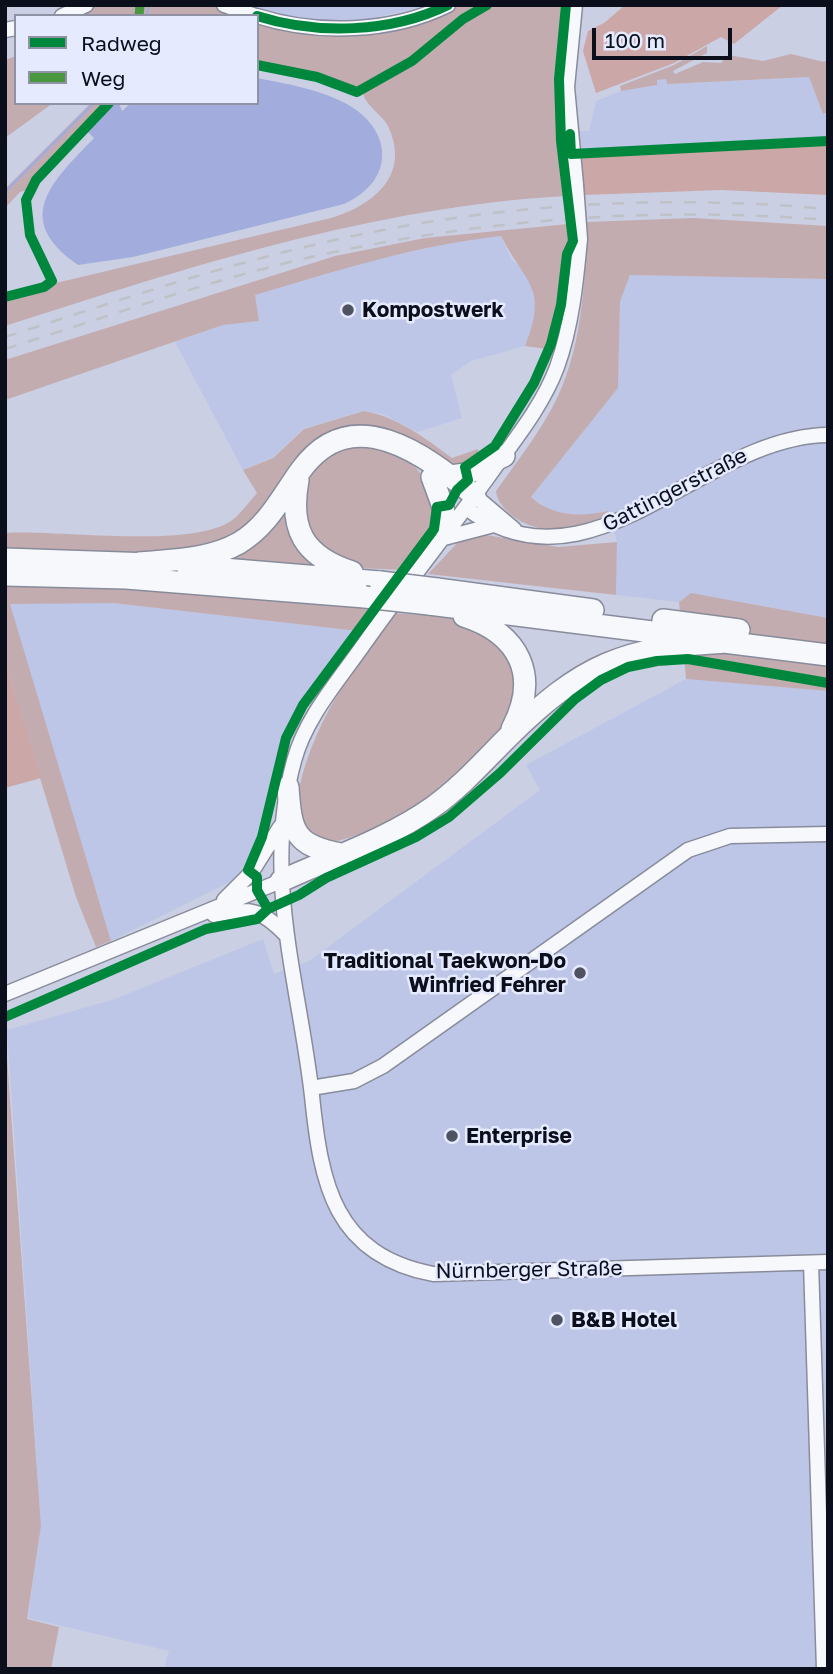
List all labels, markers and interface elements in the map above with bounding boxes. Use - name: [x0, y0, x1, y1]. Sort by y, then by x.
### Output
- legend: [14, 14, 259, 105]
- scale bar: [595, 14, 735, 58]
- text: 100 m: [605, 27, 665, 53]
- text: Radweg: [81, 30, 162, 56]
- text: Weg: [81, 65, 125, 91]
- place label: Kompostwerk: [362, 297, 504, 323]
- marker: Kompostwerk: [340, 302, 356, 318]
- street label: Gattingerstraße: [599, 443, 751, 537]
- place label: Traditional Taekwon-Do Winfried Fehrer: [323, 948, 566, 998]
- marker: Traditional Taekwon-Do Winfried Fehrer: [572, 965, 588, 981]
- place label: Enterprise: [466, 1123, 572, 1149]
- marker: Enterprise: [444, 1128, 460, 1144]
- street label: Nürnberger Straße: [435, 1256, 623, 1284]
- place label: B&B Hotel: [571, 1307, 677, 1333]
- marker: B&B Hotel: [549, 1312, 565, 1328]

